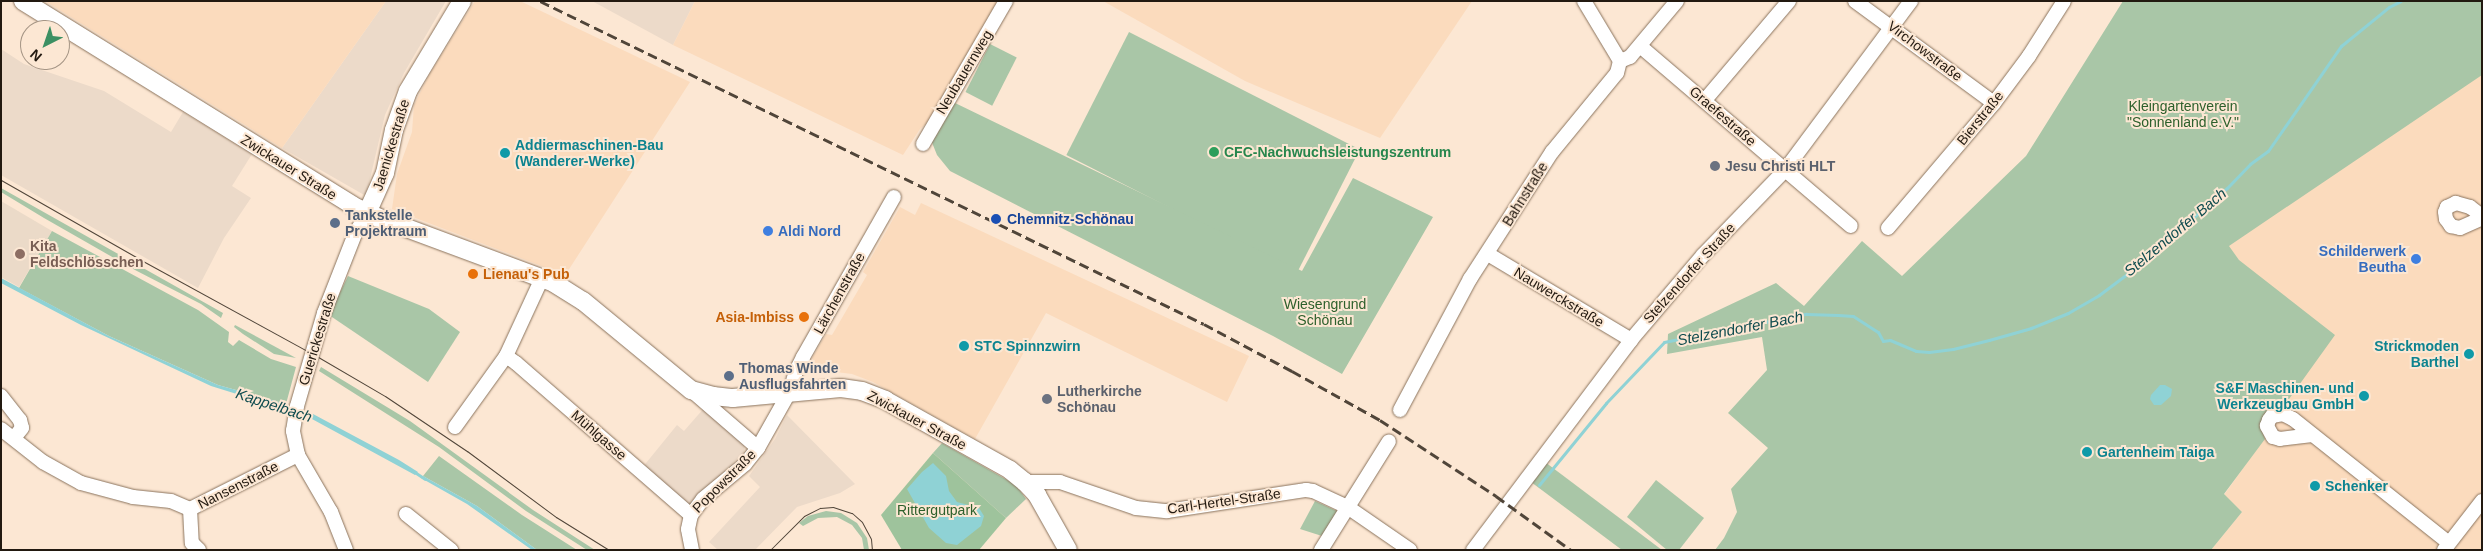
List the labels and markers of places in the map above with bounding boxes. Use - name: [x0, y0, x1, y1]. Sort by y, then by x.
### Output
- place label: Addiermaschinen-Bau (Wanderer-Werke): [515, 137, 664, 170]
- place label: CFC-Nachwuchsleistungszentrum: [1224, 144, 1451, 160]
- marker: CFC-Nachwuchsleistungszentrum: [1208, 146, 1220, 158]
- marker: Addiermaschinen-Bau (Wanderer-Werke): [499, 147, 511, 159]
- place label: Jesu Christi HLT: [1725, 158, 1835, 174]
- marker: Jesu Christi HLT: [1709, 160, 1721, 172]
- place label: Tankstelle Projektraum: [345, 207, 427, 240]
- place label: Chemnitz-Schönau: [1007, 211, 1134, 227]
- marker: Chemnitz-Schönau: [989, 212, 1003, 226]
- marker: Tankstelle Projektraum: [329, 217, 341, 229]
- place label: Aldi Nord: [778, 223, 841, 239]
- marker: Aldi Nord: [762, 225, 774, 237]
- place label: Kita Feldschlösschen: [30, 238, 144, 270]
- place label: Schilderwerk Beutha: [2319, 243, 2406, 276]
- marker: Kita Feldschlösschen: [14, 248, 26, 260]
- marker: Schilderwerk Beutha: [2410, 253, 2422, 265]
- place label: Lienau's Pub: [483, 266, 570, 282]
- marker: Lienau's Pub: [467, 268, 479, 280]
- place label: Asia-Imbiss: [715, 309, 794, 325]
- marker: Asia-Imbiss: [798, 311, 810, 323]
- place label: STC Spinnzwirn: [974, 338, 1081, 354]
- place label: Strickmoden Barthel: [2374, 338, 2459, 371]
- marker: STC Spinnzwirn: [958, 340, 970, 352]
- marker: Strickmoden Barthel: [2463, 348, 2475, 360]
- place label: Thomas Winde Ausflugsfahrten: [739, 360, 846, 392]
- marker: Thomas Winde Ausflugsfahrten: [723, 370, 735, 382]
- place label: S&F Maschinen- und Werkzeugbau GmbH: [2216, 380, 2354, 412]
- place label: Lutherkirche Schönau: [1057, 383, 1142, 416]
- marker: S&F Maschinen- und Werkzeugbau GmbH: [2358, 390, 2370, 402]
- marker: Lutherkirche Schönau: [1041, 393, 1053, 405]
- place label: Gartenheim Taiga: [2097, 444, 2214, 460]
- marker: Gartenheim Taiga: [2081, 446, 2093, 458]
- place label: Schenker: [2325, 478, 2388, 494]
- marker: Schenker: [2309, 480, 2321, 492]

